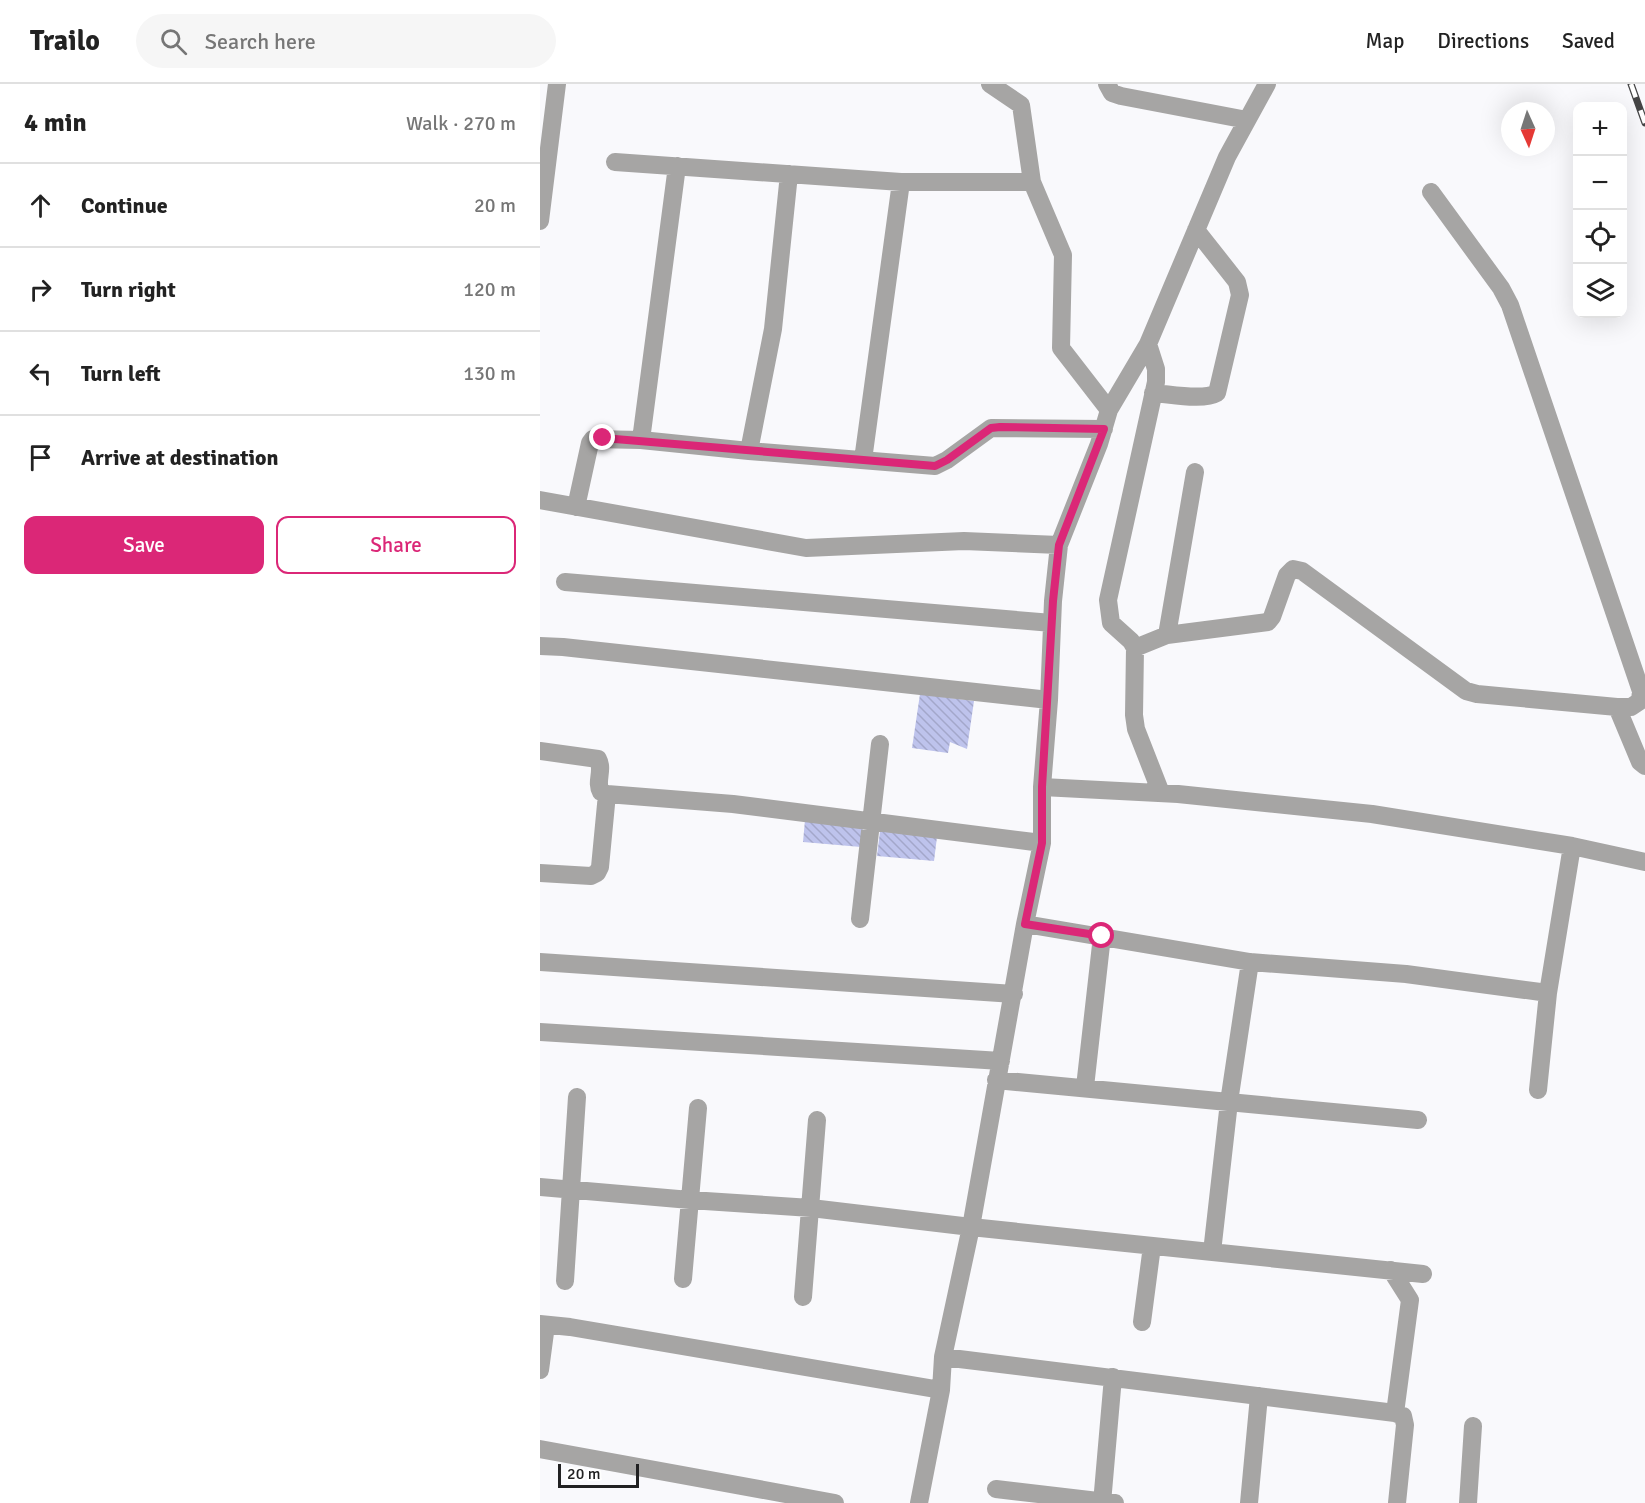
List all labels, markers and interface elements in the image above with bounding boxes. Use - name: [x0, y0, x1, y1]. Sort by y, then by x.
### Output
- search box: [136, 14, 556, 68]
- text: Trailo: [30, 24, 100, 58]
- icon: search: [157, 25, 190, 58]
- text: Search here: [205, 28, 316, 55]
- text: Map: [1366, 28, 1404, 54]
- text: Directions: [1437, 28, 1529, 54]
- text: Saved: [1562, 28, 1615, 54]
- north arrow: [1501, 102, 1555, 156]
- map controls: [1573, 102, 1627, 318]
- button: +: [1573, 102, 1627, 156]
- text: 4 min: [24, 107, 87, 139]
- text: Walk · 270 m: [406, 111, 516, 136]
- button: −: [1573, 156, 1627, 210]
- icon: ahead: [24, 189, 57, 222]
- text: Continue: [81, 192, 168, 219]
- text: 20 m: [474, 193, 516, 218]
- button: locate: [1573, 210, 1627, 264]
- button: layers: [1573, 264, 1627, 318]
- icon: right: [24, 273, 57, 306]
- text: Turn right: [81, 276, 176, 303]
- text: 120 m: [463, 277, 516, 302]
- icon: left: [24, 357, 57, 390]
- text: Turn left: [81, 360, 161, 387]
- text: 130 m: [463, 361, 516, 386]
- route end: [589, 424, 615, 450]
- icon: arrive: [24, 441, 57, 474]
- text: Arrive at destination: [81, 444, 278, 471]
- button: Save: [24, 516, 264, 574]
- button: Share: [276, 516, 516, 574]
- route start: [1088, 922, 1114, 948]
- scale bar: [558, 1461, 639, 1488]
- text: 20 m: [567, 1464, 601, 1484]

